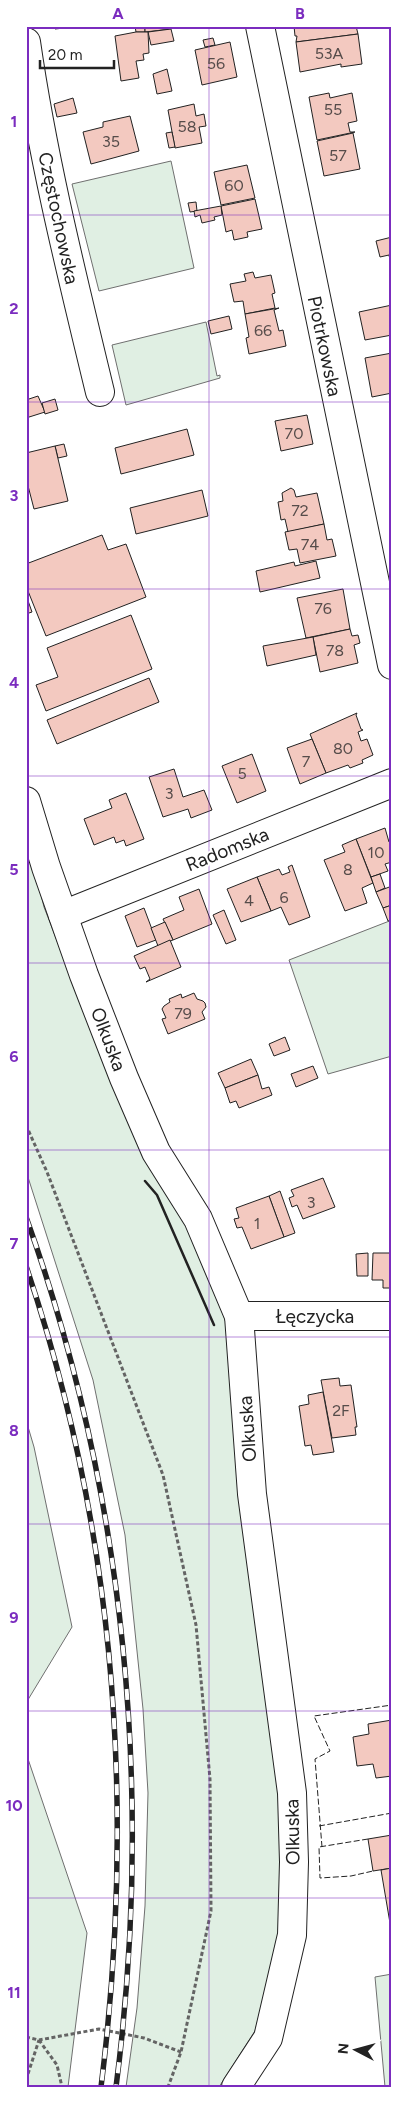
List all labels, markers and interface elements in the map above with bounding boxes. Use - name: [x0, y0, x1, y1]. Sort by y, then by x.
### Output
- text: A: [112, 4, 124, 23]
- text: B: [295, 4, 305, 23]
- scale bar: [40, 38, 114, 70]
- house number: 53A: [315, 44, 344, 63]
- text: 20 m: [48, 46, 82, 64]
- house number: 56: [207, 54, 225, 73]
- house number: 55: [324, 100, 342, 119]
- text: 1: [11, 112, 17, 131]
- house number: 58: [177, 117, 197, 136]
- house number: 35: [102, 132, 120, 151]
- house number: 57: [329, 146, 347, 165]
- street label: Częstochowska: [33, 150, 84, 286]
- house number: 60: [224, 176, 244, 195]
- street label: Piotrkowska: [303, 294, 346, 399]
- text: 2: [9, 299, 19, 318]
- house number: 66: [254, 321, 272, 340]
- house number: 70: [285, 424, 303, 443]
- text: 3: [10, 486, 19, 505]
- house number: 72: [291, 501, 309, 520]
- house number: 74: [301, 535, 319, 554]
- house number: 76: [314, 599, 332, 618]
- house number: 78: [326, 641, 344, 660]
- text: 4: [9, 673, 19, 692]
- house number: 80: [333, 739, 353, 758]
- house number: 7: [302, 752, 311, 771]
- house number: 5: [237, 764, 247, 783]
- house number: 3: [165, 784, 173, 803]
- street label: Radomska: [182, 822, 272, 877]
- house number: 10: [368, 843, 384, 862]
- text: 5: [9, 860, 19, 879]
- house number: 8: [343, 860, 353, 879]
- house number: 6: [279, 888, 289, 907]
- house number: 4: [244, 891, 254, 910]
- street label: Olkuska: [86, 1004, 131, 1074]
- house number: 79: [174, 1004, 192, 1023]
- text: 6: [9, 1047, 19, 1066]
- house number: 3: [307, 1193, 315, 1212]
- house number: 1: [254, 1214, 260, 1233]
- text: 7: [10, 1234, 19, 1253]
- street label: Łęczycka: [276, 1305, 354, 1328]
- street label: Olkuska: [234, 1395, 261, 1463]
- house number: 2F: [332, 1401, 350, 1420]
- text: 8: [9, 1421, 19, 1440]
- text: 9: [9, 1608, 19, 1627]
- text: 10: [5, 1796, 23, 1815]
- street label: Olkuska: [280, 1799, 305, 1865]
- text: 11: [7, 1983, 21, 2002]
- north arrow: [330, 2026, 380, 2076]
- text: N: [335, 2042, 353, 2055]

